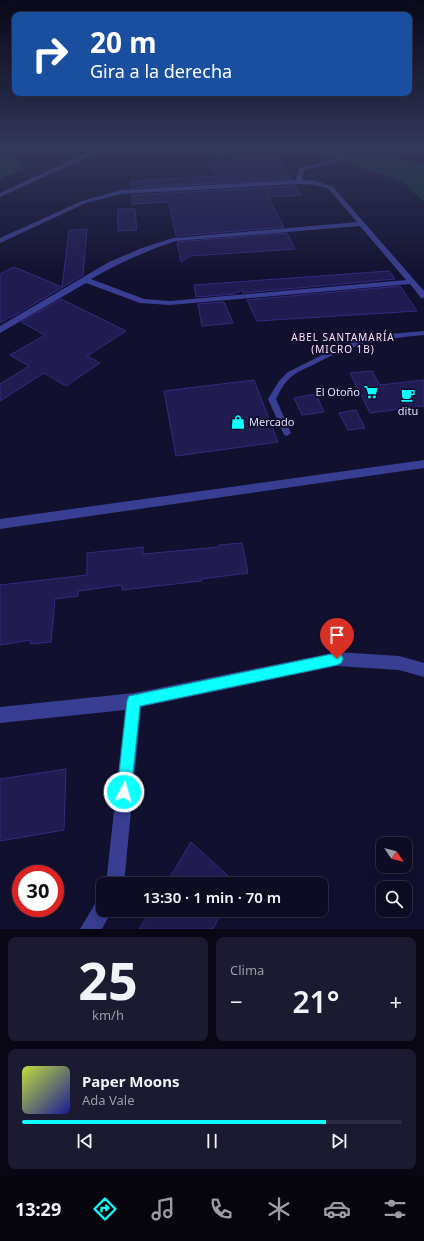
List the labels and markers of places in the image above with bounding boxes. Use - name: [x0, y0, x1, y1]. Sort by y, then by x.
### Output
- place label: El Otoño: [316, 384, 360, 399]
- supermarket icon: El Otoño: [363, 384, 379, 400]
- cafe icon: ditu: [400, 387, 416, 403]
- place label: ditu: [398, 403, 418, 418]
- shop icon: Mercado: [230, 414, 246, 430]
- place label: Mercado: [249, 414, 295, 429]
- pin: [320, 618, 354, 659]

